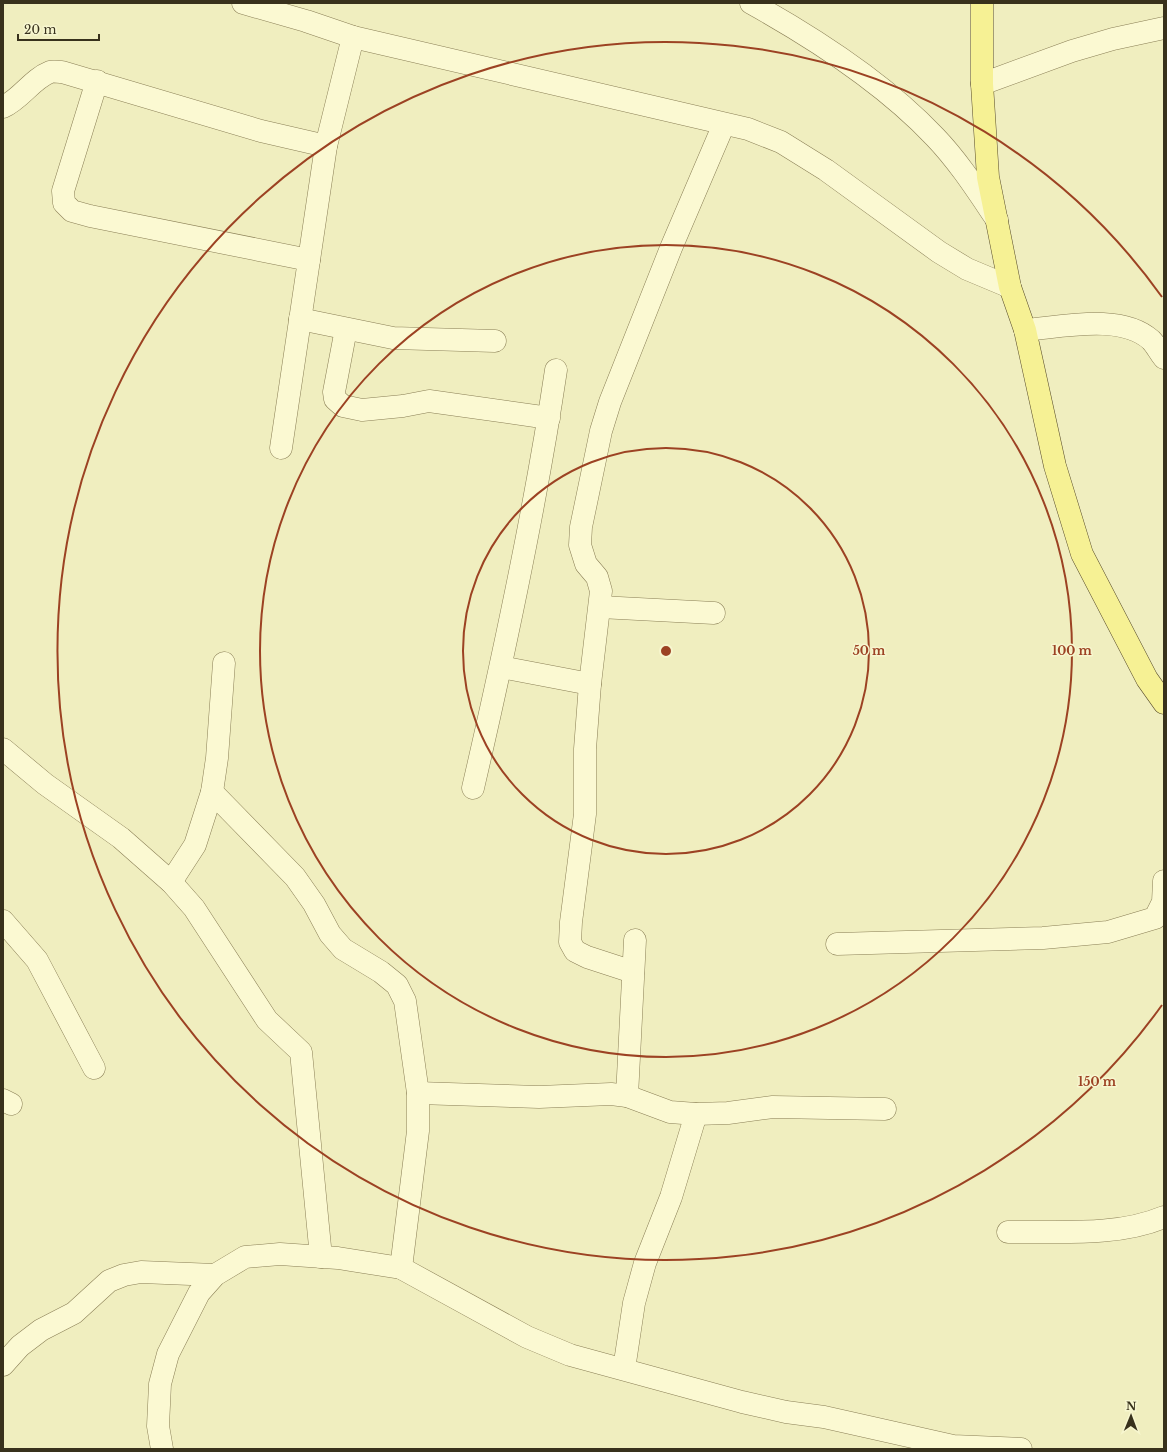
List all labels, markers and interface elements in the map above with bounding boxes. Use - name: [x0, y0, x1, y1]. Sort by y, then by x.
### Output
- scale bar: [18, 16, 99, 42]
- text: 20 m: [24, 22, 56, 37]
- text: 50 m: [853, 643, 886, 658]
- text: 100 m: [1052, 643, 1093, 658]
- centre of rings: [659, 644, 673, 658]
- text: 150 m: [1078, 1074, 1117, 1089]
- north arrow: [1111, 1396, 1151, 1436]
- text: N: [1126, 1399, 1137, 1413]

